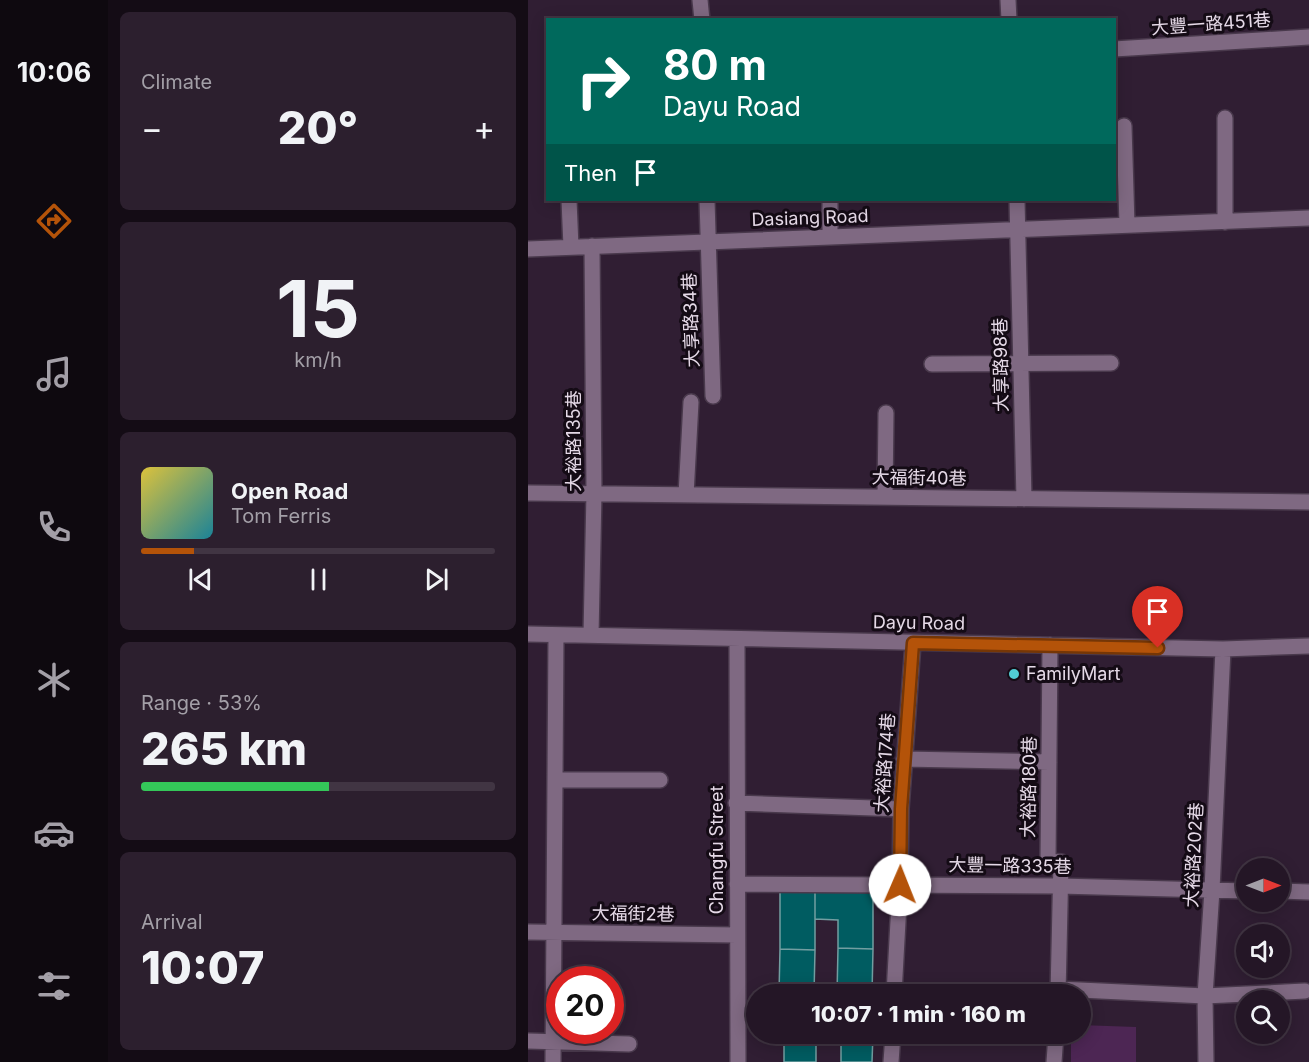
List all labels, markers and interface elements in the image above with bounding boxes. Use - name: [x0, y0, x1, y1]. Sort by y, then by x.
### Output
- street label: 大豐一路451巷: [1150, 9, 1272, 38]
- text: 80 m: [663, 39, 767, 90]
- icon: right: [564, 42, 642, 120]
- text: 10:06: [17, 56, 91, 89]
- text: Climate: [141, 70, 212, 94]
- text: Dayu Road: [663, 90, 801, 123]
- text: 20°: [278, 100, 358, 155]
- text: −: [141, 108, 163, 148]
- text: +: [473, 108, 495, 148]
- icon: arrive: [629, 156, 662, 189]
- text: Then: [564, 160, 617, 186]
- icon: directions: [33, 200, 75, 242]
- street label: Dasiang Road: [751, 205, 869, 230]
- text: 15: [276, 261, 360, 356]
- street label: 大享路34巷: [678, 272, 703, 368]
- street label: 大享路98巷: [989, 318, 1012, 412]
- text: km/h: [294, 348, 342, 372]
- icon: music: [33, 353, 75, 395]
- street label: 大裕路135巷: [563, 390, 584, 492]
- street label: 大福街40巷: [871, 466, 967, 489]
- text: Open Road: [231, 478, 348, 504]
- text: Tom Ferris: [231, 504, 331, 528]
- icon: phone: [33, 506, 75, 548]
- icon: previous: [184, 563, 217, 596]
- icon: pause: [302, 563, 335, 596]
- icon: next: [420, 563, 453, 596]
- pin: [1132, 586, 1183, 648]
- icon: arrive: [1141, 595, 1174, 628]
- street label: Dayu Road: [873, 611, 965, 634]
- icon: climate: [33, 659, 75, 701]
- place label: FamilyMart: [1026, 663, 1120, 684]
- marker: FamilyMart: [1007, 667, 1021, 681]
- text: Range · 53%: [141, 691, 262, 715]
- street label: 大裕路174巷: [871, 712, 898, 814]
- text: 265 km: [141, 721, 307, 776]
- street label: 大裕路180巷: [1017, 736, 1040, 838]
- street label: Changfu Street: [706, 786, 727, 914]
- street label: 大裕路202巷: [1180, 802, 1207, 908]
- icon: car: [33, 812, 75, 854]
- position arrow: [868, 853, 932, 917]
- street label: 大豐一路335巷: [948, 854, 1072, 877]
- north arrow: [1236, 858, 1290, 912]
- map controls: [1236, 858, 1290, 1044]
- street label: 大福街2巷: [591, 902, 675, 925]
- text: Arrival: [141, 910, 203, 934]
- button: sound: [1236, 924, 1290, 978]
- text: 10:07: [141, 940, 265, 995]
- icon: filters: [33, 965, 75, 1007]
- speed limit sign: 20: [546, 966, 624, 1044]
- button: search: [1236, 990, 1290, 1044]
- text: 10:07 · 1 min · 160 m: [811, 1001, 1026, 1027]

